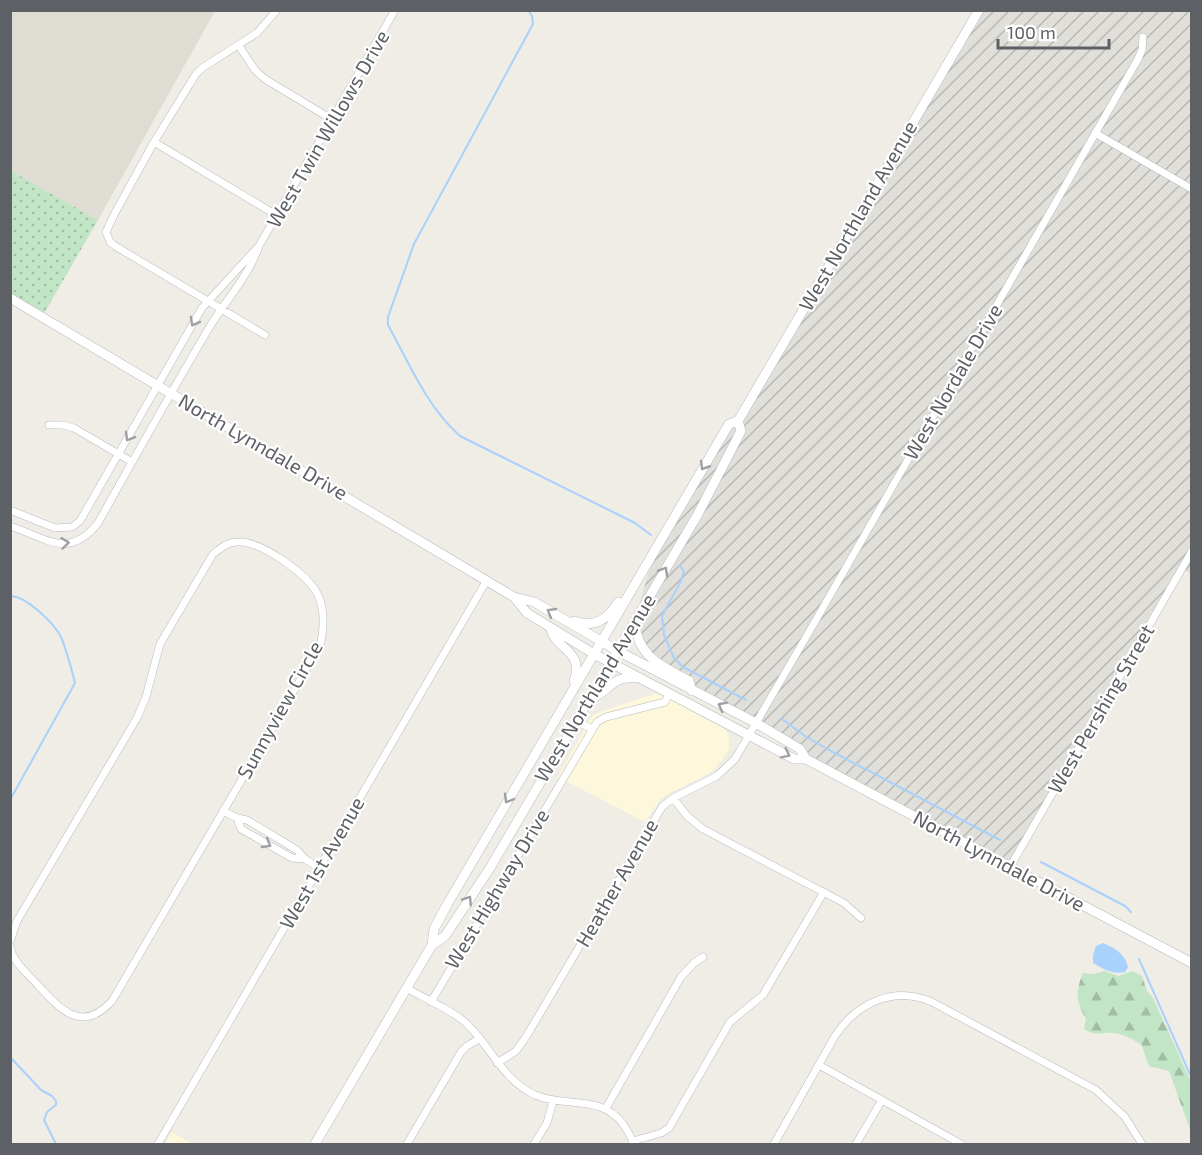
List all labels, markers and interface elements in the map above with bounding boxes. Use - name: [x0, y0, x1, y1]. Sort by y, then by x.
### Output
- scale bar: [998, 12, 1109, 50]
- text: 100 m: [1007, 21, 1056, 43]
- street label: West Twin Willows Drive: [261, 25, 394, 232]
- street label: West Northland Avenue: [793, 116, 921, 315]
- street label: West Nordale Drive: [898, 299, 1007, 464]
- one-way arrow: [190, 316, 201, 326]
- street label: North Lynndale Drive: [175, 388, 352, 504]
- one-way arrow: [125, 431, 136, 441]
- one-way arrow: [700, 460, 712, 470]
- one-way arrow: [60, 537, 70, 550]
- one-way arrow: [657, 567, 669, 578]
- street label: West Northland Avenue: [528, 589, 660, 786]
- one-way arrow: [547, 608, 557, 619]
- street label: West Pershing Street: [1042, 619, 1159, 797]
- street label: Sunnyview Circle: [231, 636, 327, 783]
- one-way arrow: [718, 702, 728, 713]
- one-way arrow: [779, 747, 790, 759]
- street label: West 1st Avenue: [274, 792, 369, 933]
- one-way arrow: [504, 793, 516, 803]
- street label: West Highway Drive: [439, 804, 553, 973]
- street label: North Lynndale Drive: [910, 805, 1089, 916]
- street label: Heather Avenue: [570, 814, 662, 951]
- one-way arrow: [261, 836, 271, 848]
- one-way arrow: [461, 896, 472, 907]

